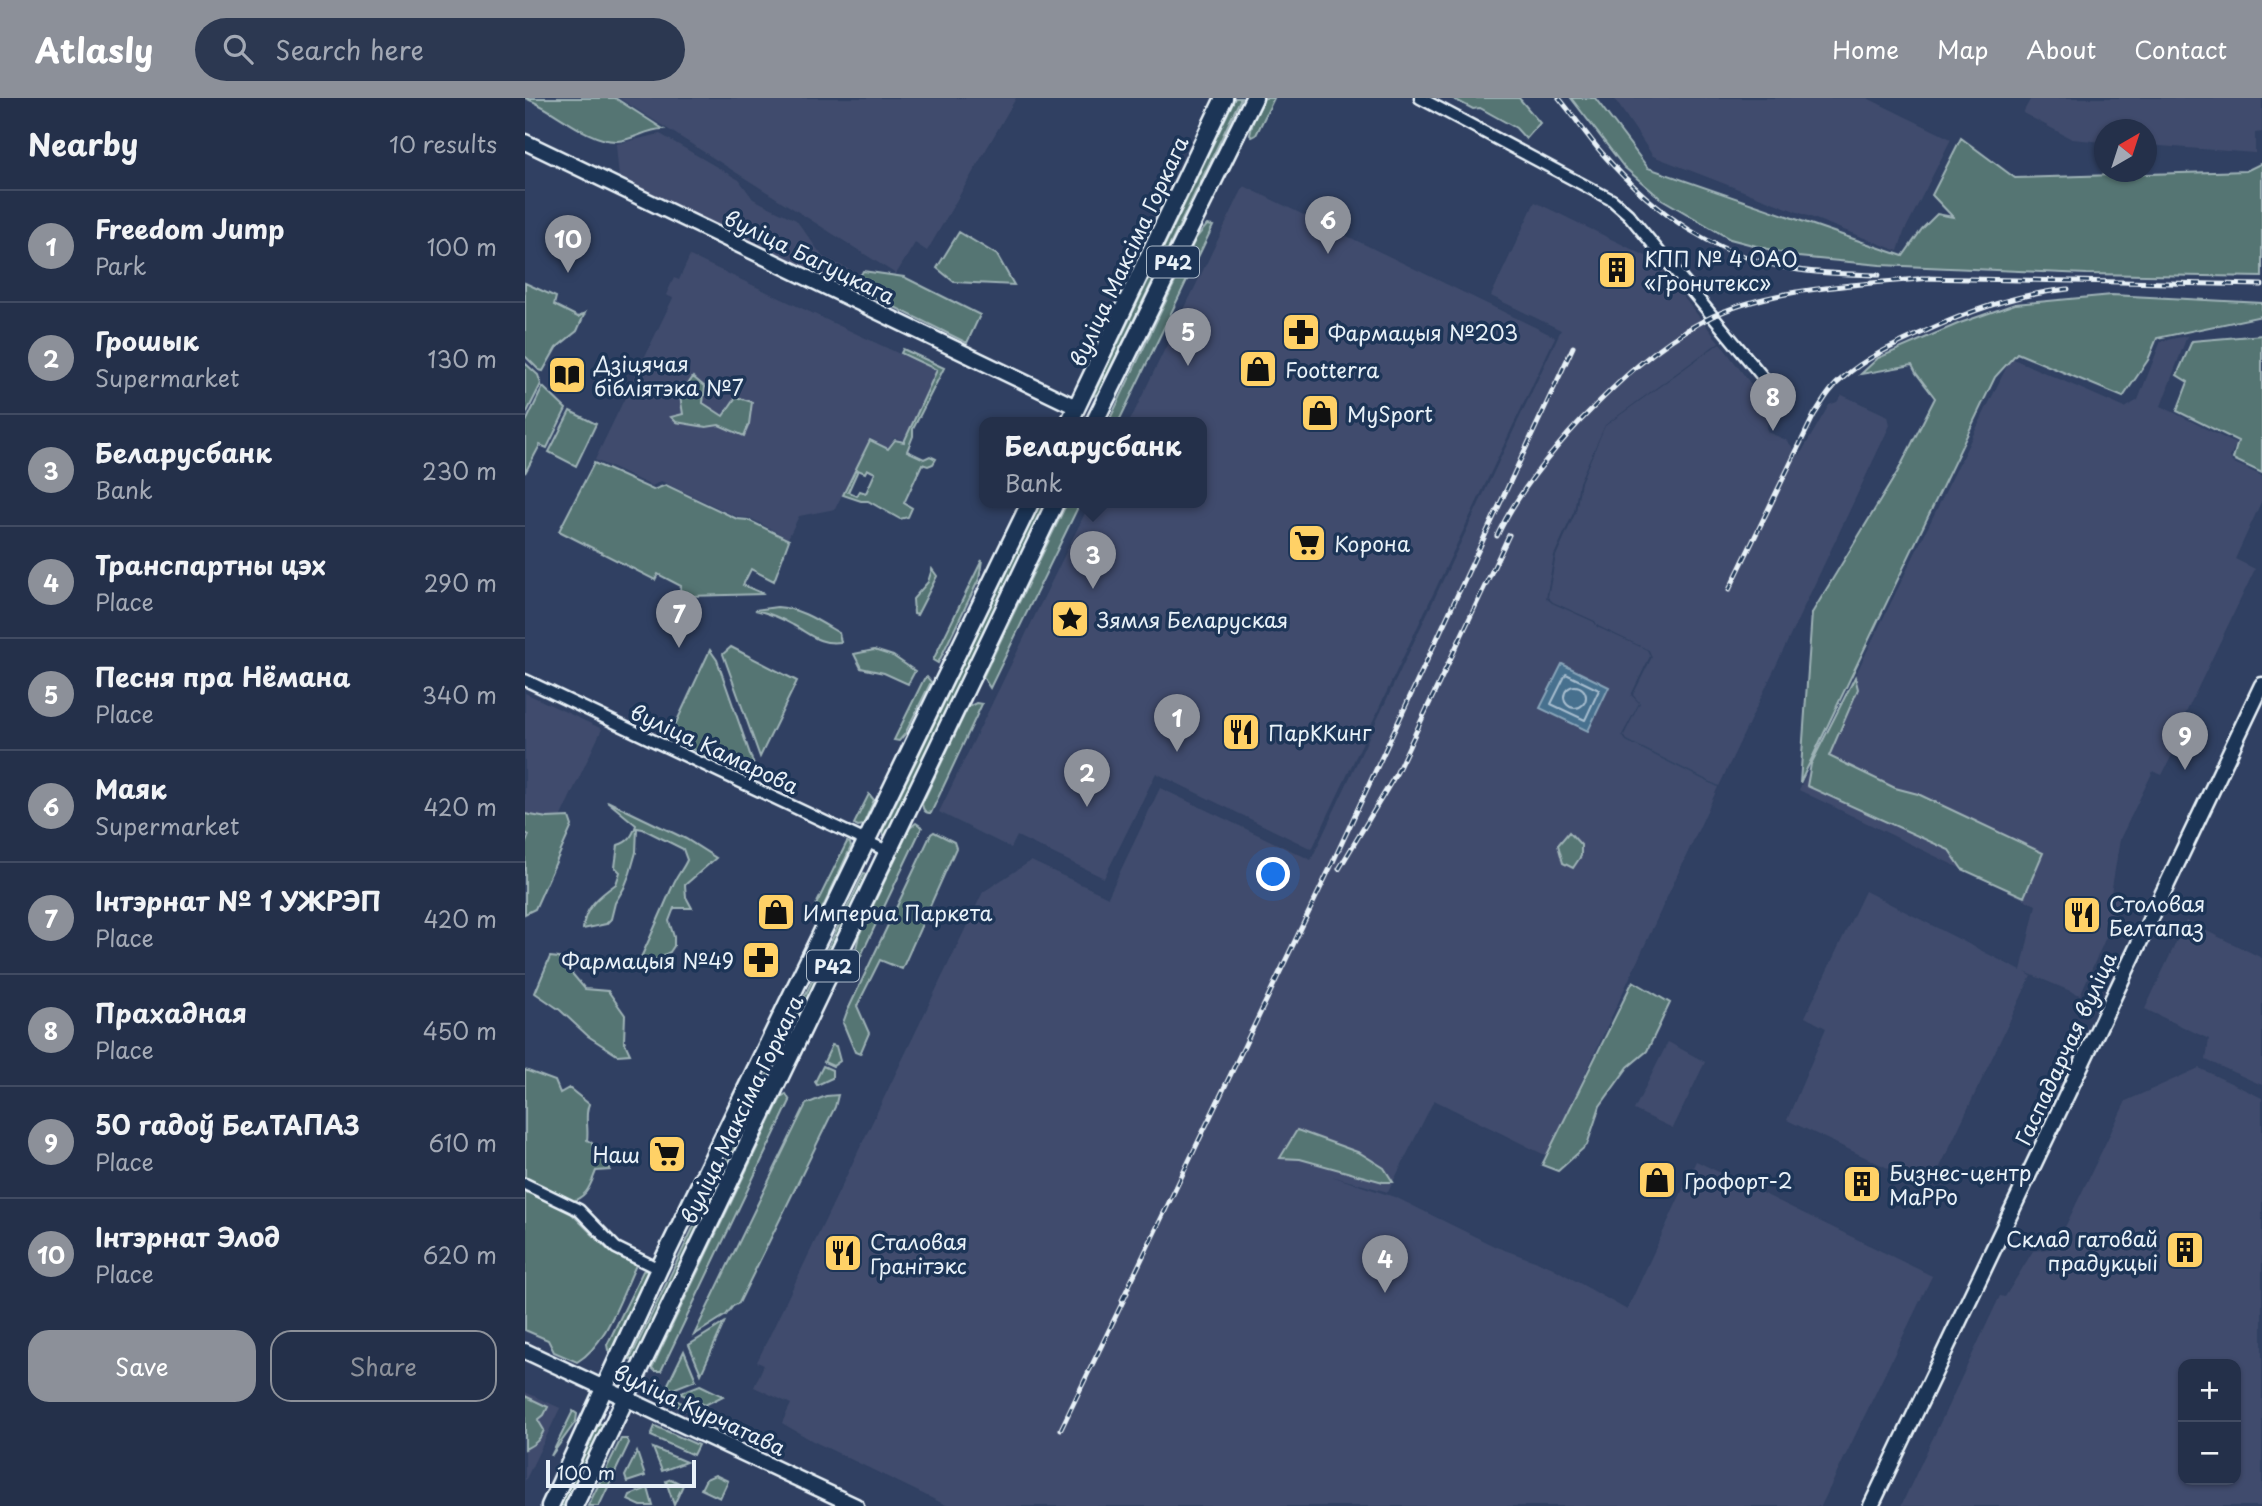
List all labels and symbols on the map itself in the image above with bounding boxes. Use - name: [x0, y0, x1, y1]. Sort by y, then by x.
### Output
- north arrow: [2094, 119, 2157, 182]
- street label: вуліца Максіма Горкага: [1060, 130, 1196, 371]
- pin: 6: [1305, 196, 1351, 254]
- street label: вуліца Багуцкага: [719, 201, 902, 312]
- pin: 10: [545, 215, 591, 273]
- place label: КПП № 4 ОАО «Гронитекс»: [1644, 242, 1798, 298]
- road number: Р42: [1147, 246, 1199, 278]
- building icon: КПП № 4 ОАО «Гронитекс»: [1596, 249, 1638, 291]
- pin: 5: [1165, 308, 1211, 366]
- pharmacy icon: Фармацыя №203: [1280, 311, 1322, 353]
- place label: Фармацыя №203: [1328, 316, 1518, 348]
- place label: Дзіцячая бібліятэка №7: [593, 347, 744, 403]
- shop icon: Footterra: [1237, 348, 1279, 390]
- place label: Footterra: [1285, 353, 1380, 385]
- library icon: Дзіцячая бібліятэка №7: [546, 354, 588, 396]
- pin: 8: [1750, 373, 1796, 431]
- shop icon: MySport: [1299, 392, 1341, 434]
- place label: MySport: [1347, 397, 1433, 429]
- supermarket icon: Корона: [1286, 522, 1328, 564]
- place label: Корона: [1334, 527, 1410, 559]
- pin: 3: [1070, 531, 1116, 589]
- pin: 7: [656, 590, 702, 648]
- place icon: Зямля Беларуская: [1049, 598, 1091, 640]
- place label: Зямля Беларуская: [1097, 603, 1288, 635]
- pin: 1: [1154, 694, 1200, 752]
- street label: вуліца Камарова: [626, 695, 804, 801]
- restaurant icon: ПарККинг: [1220, 711, 1262, 753]
- pin: 9: [2162, 712, 2208, 770]
- place label: ПарККинг: [1268, 716, 1372, 748]
- pin: 2: [1064, 749, 1110, 807]
- your location: [1256, 857, 1290, 891]
- place label: Столовая Белтапаз: [2109, 887, 2205, 943]
- shop icon: Империа Паркета: [755, 891, 797, 933]
- restaurant icon: Столовая Белтапаз: [2061, 894, 2103, 936]
- place label: Империа Паркета: [803, 896, 993, 928]
- pharmacy icon: Фармацыя №49: [740, 939, 782, 981]
- place label: Фармацыя №49: [562, 944, 734, 976]
- street label: Гаспадарчая вуліца: [2006, 946, 2124, 1150]
- road number: Р42: [807, 950, 859, 982]
- street label: вуліца Максіма Горкага: [672, 989, 811, 1229]
- supermarket icon: Наш: [646, 1133, 688, 1175]
- place label: Наш: [593, 1138, 640, 1170]
- place label: Бизнес-центр МаРРо: [1889, 1156, 2031, 1212]
- shop icon: Грофорт-2: [1636, 1159, 1678, 1201]
- building icon: Бизнес-центр МаРРо: [1841, 1163, 1883, 1205]
- place label: Грофорт-2: [1684, 1164, 1793, 1196]
- place label: Склад гатовай прадукцыі: [2006, 1222, 2158, 1278]
- place label: Сталовая Гранітэкс: [870, 1225, 967, 1281]
- building icon: Склад гатовай прадукцыі: [2164, 1229, 2206, 1271]
- restaurant icon: Сталовая Гранітэкс: [822, 1232, 864, 1274]
- pin: 4: [1362, 1235, 1408, 1293]
- street label: вуліца Курчатава: [609, 1355, 792, 1463]
- scale bar: [546, 1457, 697, 1489]

